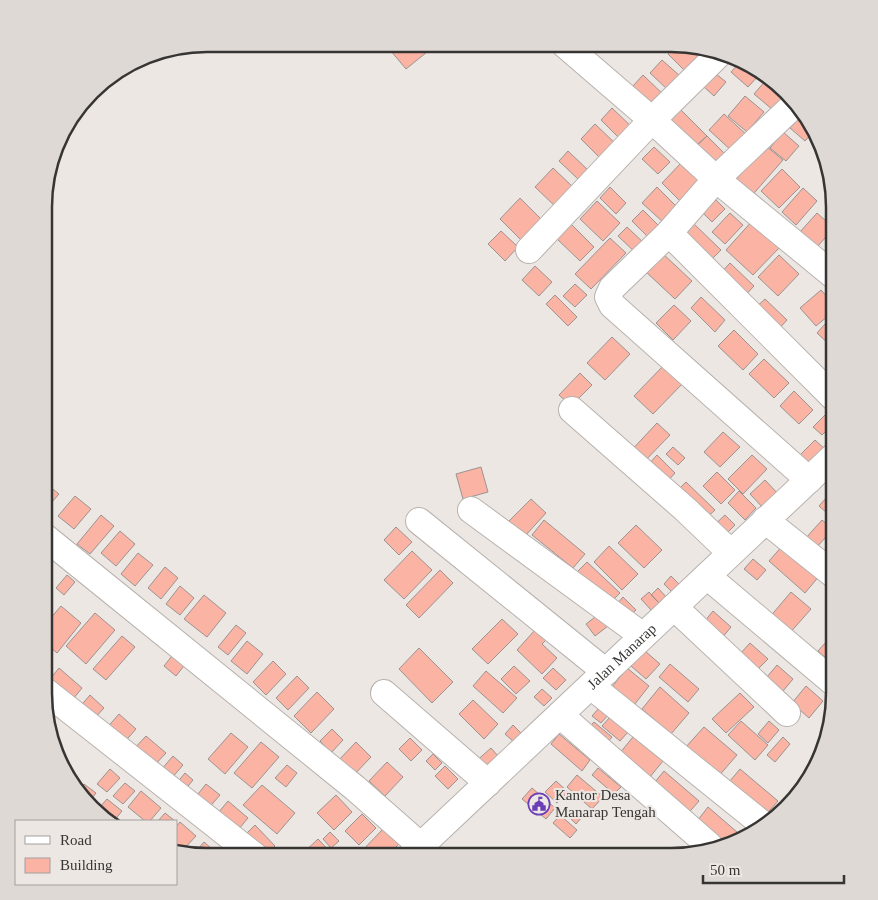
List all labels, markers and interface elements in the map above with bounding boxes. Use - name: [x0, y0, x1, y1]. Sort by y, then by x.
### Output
- street label: Jalan Manarap: [584, 620, 659, 692]
- place label: Kantor Desa Manarap Tengah: [555, 787, 656, 820]
- public building icon: Kantor Desa Manarap Tengah: [527, 792, 551, 816]
- legend: [15, 820, 178, 885]
- text: Road: [60, 832, 92, 848]
- scale bar: [703, 852, 844, 884]
- text: Building: [60, 857, 113, 873]
- text: 50 m: [710, 862, 741, 878]

